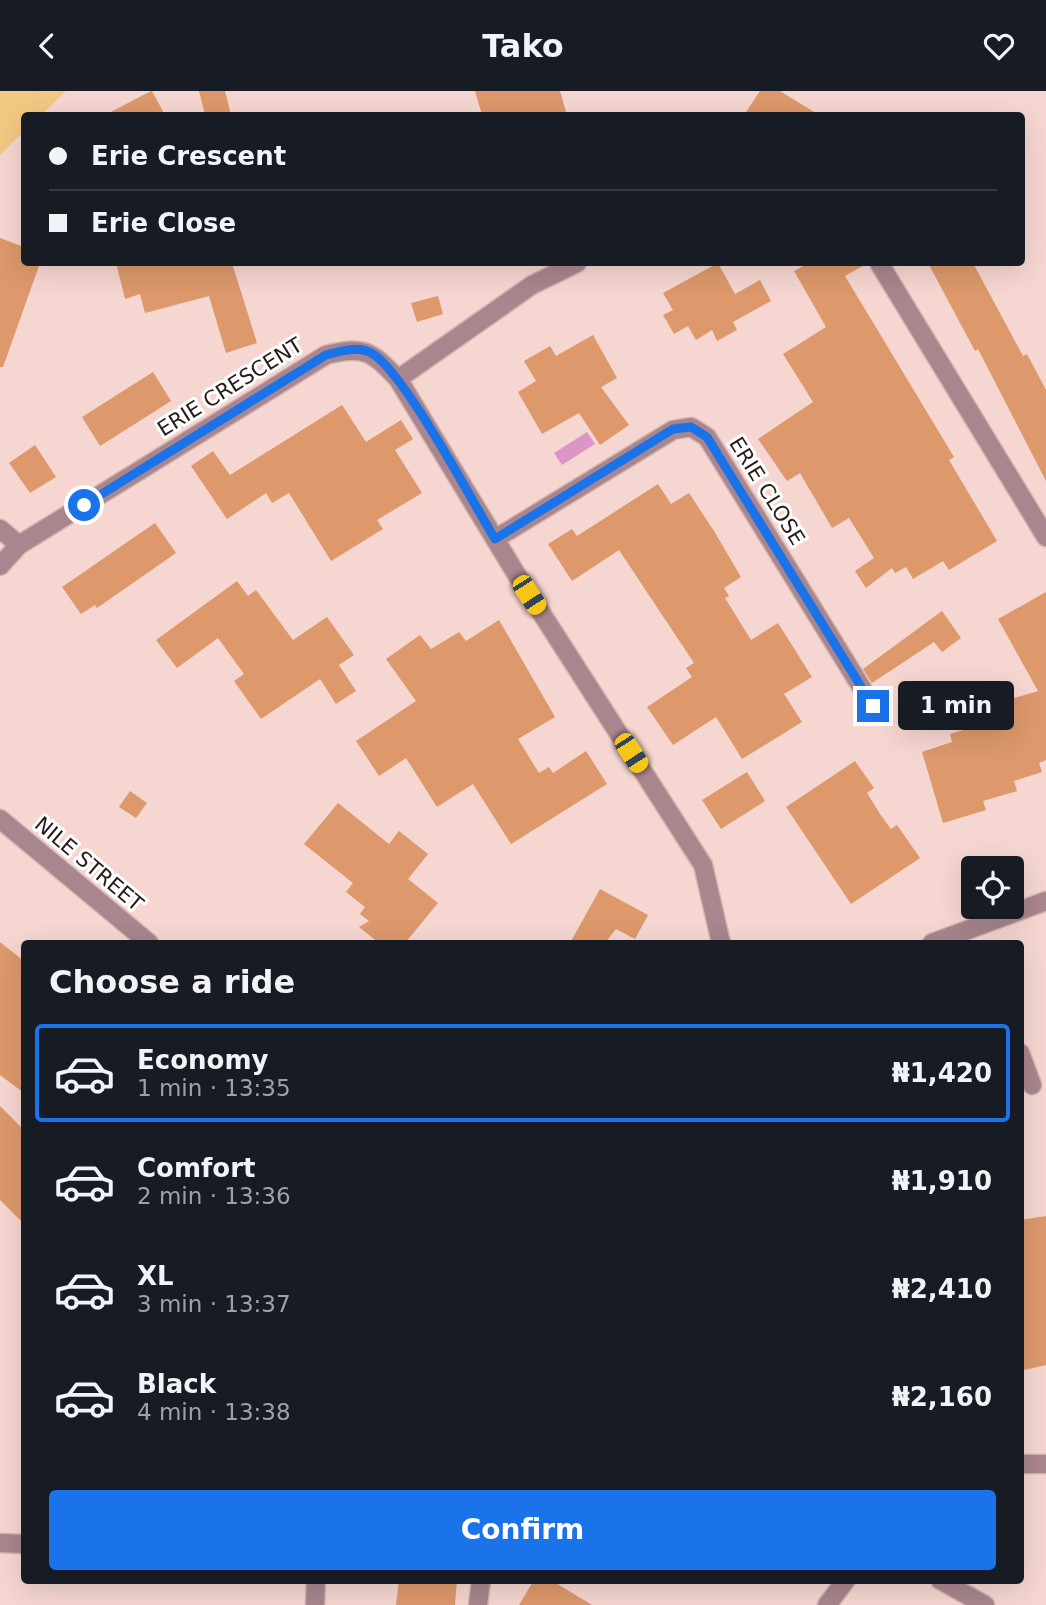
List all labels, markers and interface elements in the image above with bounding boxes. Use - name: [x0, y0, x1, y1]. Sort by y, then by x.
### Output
- icon: back: [28, 27, 66, 65]
- text: Tako: [482, 27, 564, 65]
- icon: heart: [980, 27, 1018, 65]
- text: Erie Crescent: [91, 141, 286, 171]
- text: Erie Close: [91, 208, 236, 238]
- street label: ERIE CRESCENT: [153, 333, 307, 441]
- street label: ERIE CLOSE: [724, 433, 810, 549]
- route start: [68, 489, 100, 521]
- car: [509, 572, 550, 618]
- callout: 1 min: [898, 681, 1013, 731]
- route end: [857, 690, 889, 722]
- text: 1 min: [920, 692, 992, 718]
- car: [611, 730, 652, 776]
- street label: NILE STREET: [30, 812, 148, 916]
- map controls: [961, 856, 1024, 919]
- button: locate: [961, 856, 1024, 919]
- text: Choose a ride: [49, 963, 295, 1001]
- icon: car: [53, 1042, 116, 1105]
- text: Economy: [137, 1045, 268, 1075]
- text: ₦1,420: [892, 1058, 992, 1088]
- text: 1 min · 13:35: [137, 1075, 291, 1101]
- icon: car: [53, 1150, 116, 1213]
- text: Comfort: [137, 1153, 255, 1183]
- text: ₦1,910: [892, 1166, 992, 1196]
- text: 2 min · 13:36: [137, 1183, 291, 1209]
- icon: car: [53, 1258, 116, 1321]
- text: XL: [137, 1261, 174, 1291]
- text: ₦2,410: [892, 1274, 992, 1304]
- text: 3 min · 13:37: [137, 1291, 291, 1317]
- icon: car: [53, 1366, 116, 1429]
- text: Black: [137, 1369, 216, 1399]
- text: ₦2,160: [892, 1382, 992, 1412]
- text: 4 min · 13:38: [137, 1399, 291, 1425]
- button: Confirm: [49, 1490, 996, 1570]

